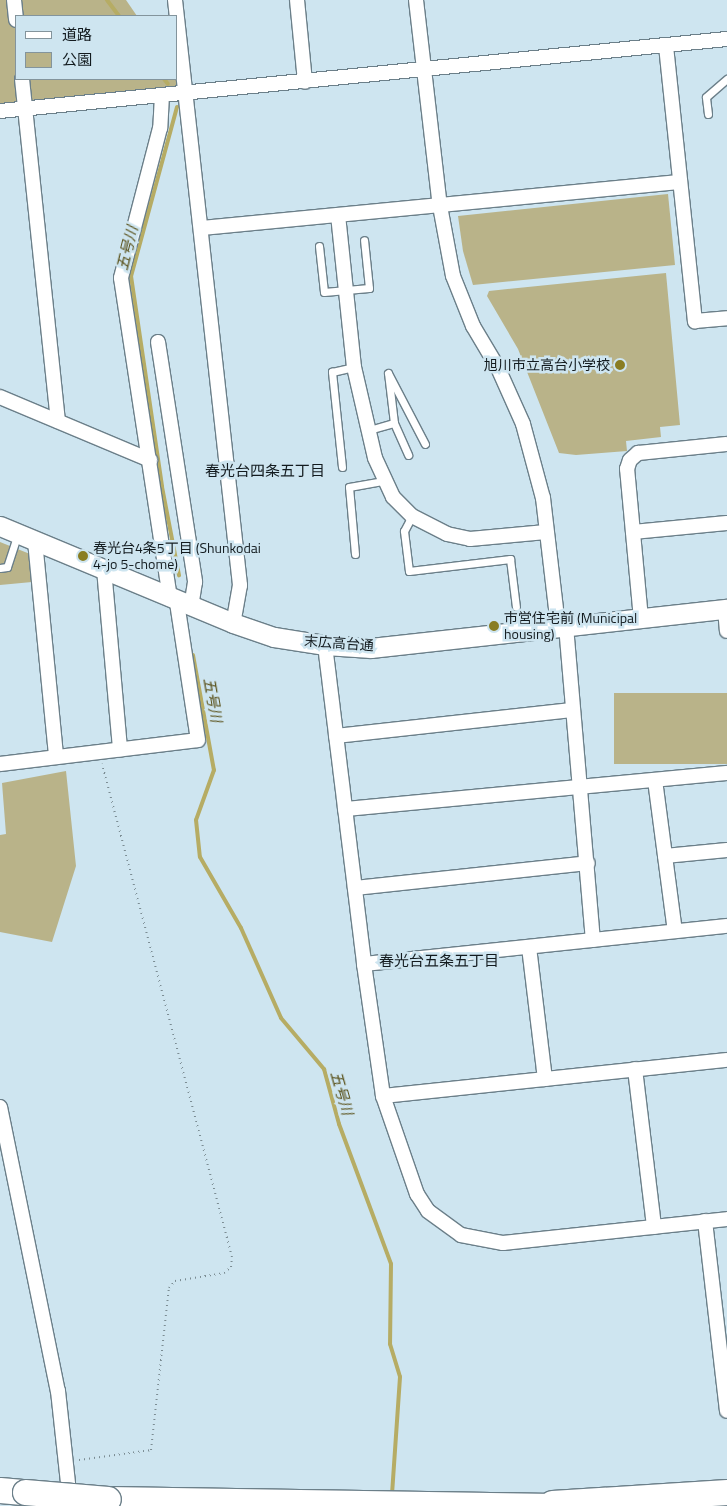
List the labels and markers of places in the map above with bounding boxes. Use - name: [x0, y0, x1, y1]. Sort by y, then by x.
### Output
- place label: 旭川市立高台小学校: [484, 357, 610, 373]
- marker: 旭川市立高台小学校: [614, 359, 626, 371]
- place label: 春光台4条5丁目 (Shunkodai 4-jo 5-chome): [93, 540, 261, 572]
- marker: 春光台4条5丁目 (Shunkodai 4-jo 5-chome): [77, 550, 89, 562]
- place label: 市営住宅前 (Municipal housing): [504, 610, 637, 642]
- marker: 市営住宅前 (Municipal housing): [488, 620, 500, 632]

